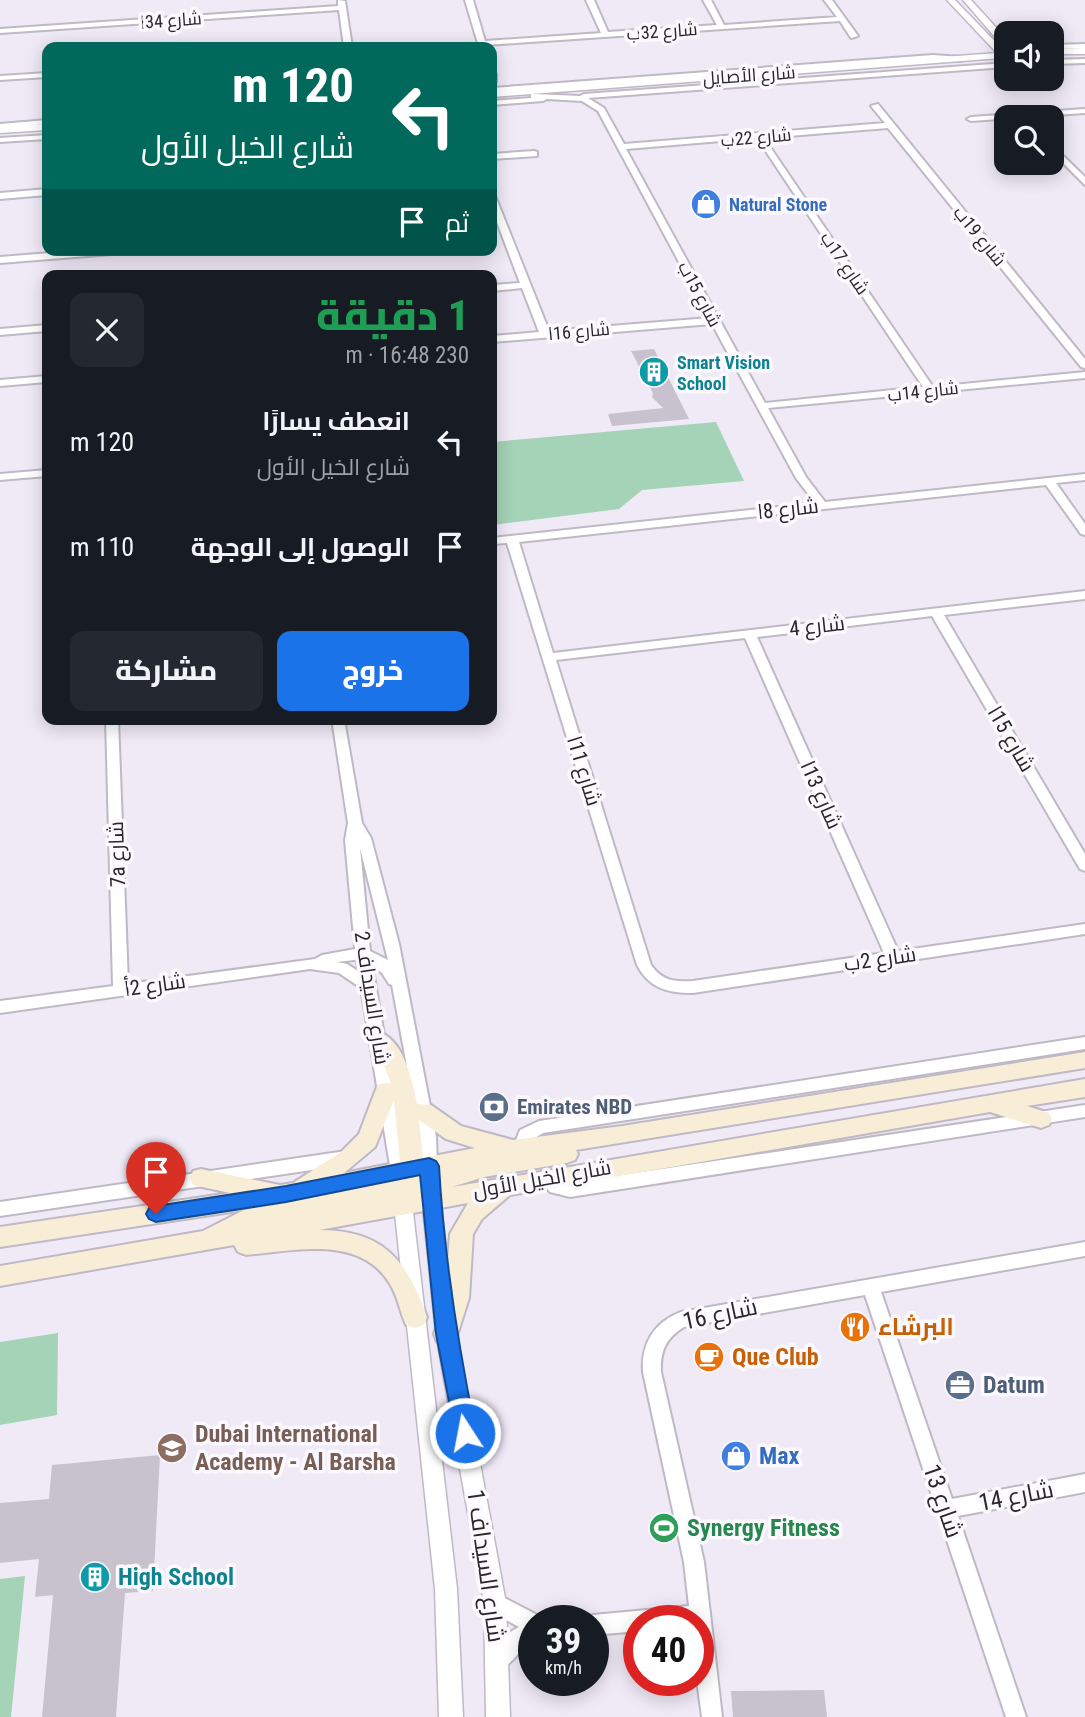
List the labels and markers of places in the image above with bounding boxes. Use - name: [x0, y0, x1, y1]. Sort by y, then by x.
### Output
- shop icon: Natural Stone: [689, 187, 723, 221]
- place label: Natural Stone: [729, 194, 828, 215]
- place label: Smart Vision School: [677, 352, 770, 394]
- building icon: Smart Vision School: [637, 355, 671, 389]
- bank icon: Emirates NBD: [477, 1090, 511, 1124]
- place label: Emirates NBD: [517, 1095, 632, 1119]
- pin: [126, 1142, 186, 1214]
- restaurant icon: البرشاء: [838, 1310, 872, 1344]
- place label: البرشاء: [878, 1313, 954, 1341]
- cafe icon: Que Club: [692, 1340, 726, 1374]
- place label: Que Club: [732, 1343, 819, 1371]
- office icon: Datum: [943, 1368, 977, 1402]
- place label: Datum: [983, 1371, 1045, 1399]
- place label: Dubai International Academy - Al Barsha: [195, 1420, 396, 1476]
- school or university icon: Dubai International Academy - Al Barsha: [155, 1431, 189, 1465]
- shop icon: Max: [719, 1439, 753, 1473]
- place label: Max: [759, 1442, 800, 1470]
- sports icon: Synergy Fitness: [647, 1511, 681, 1545]
- place label: Synergy Fitness: [687, 1514, 840, 1542]
- building icon: High School: [78, 1560, 112, 1594]
- place label: High School: [118, 1563, 234, 1591]

